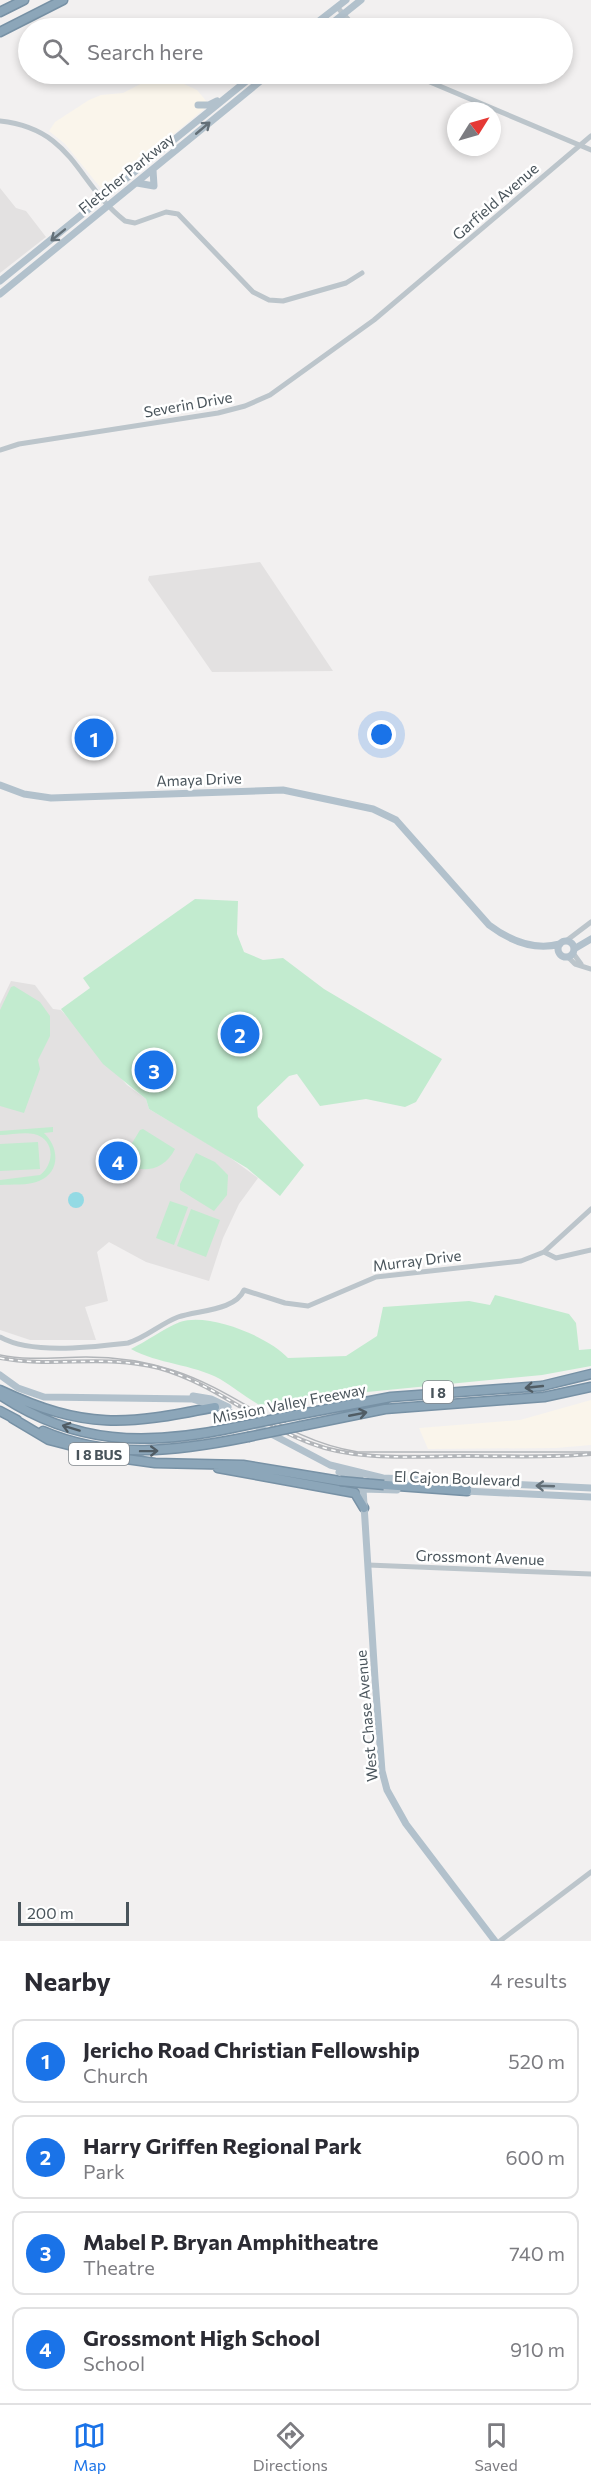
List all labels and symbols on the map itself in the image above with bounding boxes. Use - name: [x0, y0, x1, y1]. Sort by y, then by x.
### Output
- north arrow: [447, 102, 501, 156]
- one-way arrow: [195, 122, 211, 135]
- street label: Fletcher Parkway: [75, 129, 178, 217]
- street label: Garfield Avenue: [448, 159, 542, 243]
- one-way arrow: [50, 228, 66, 241]
- street label: Severin Drive: [142, 387, 234, 421]
- pin: 1: [74, 716, 113, 760]
- your location: [367, 720, 396, 749]
- street label: Amaya Drive: [156, 769, 242, 789]
- pin: 2: [220, 1012, 260, 1056]
- pin: 3: [134, 1048, 174, 1092]
- pin: 4: [98, 1138, 138, 1184]
- street label: Murray Drive: [372, 1246, 462, 1274]
- street label: Mission Valley Freeway: [210, 1379, 368, 1427]
- road number: I 8: [423, 1381, 453, 1403]
- one-way arrow: [524, 1381, 544, 1392]
- one-way arrow: [348, 1408, 367, 1419]
- one-way arrow: [62, 1422, 81, 1433]
- road number: I 8 BUS: [69, 1443, 129, 1465]
- one-way arrow: [139, 1446, 158, 1457]
- street label: El Cajon Boulevard: [394, 1467, 520, 1489]
- one-way arrow: [536, 1480, 556, 1492]
- street label: Grossmont Avenue: [415, 1546, 545, 1568]
- street label: West Chase Avenue: [351, 1649, 381, 1783]
- scale bar: [18, 1899, 129, 1926]

